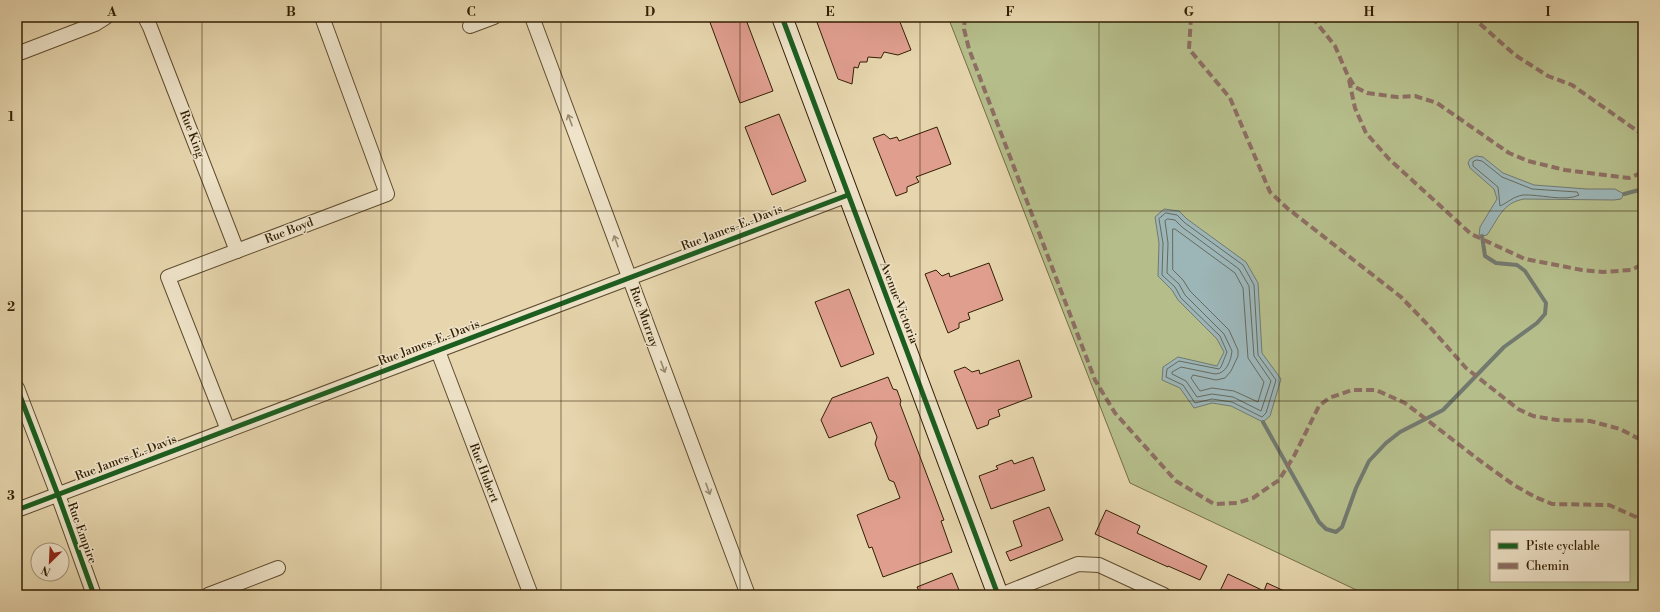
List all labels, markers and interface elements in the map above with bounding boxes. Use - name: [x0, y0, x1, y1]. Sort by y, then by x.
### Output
- text: A: [106, 4, 117, 20]
- text: B: [286, 4, 296, 20]
- text: C: [466, 4, 476, 20]
- text: D: [645, 4, 655, 20]
- text: E: [825, 4, 835, 20]
- text: F: [1005, 4, 1015, 20]
- text: G: [1184, 4, 1195, 20]
- text: H: [1364, 4, 1375, 20]
- text: I: [1545, 4, 1551, 20]
- street label: Rue King: [176, 108, 208, 161]
- text: 1: [8, 109, 15, 125]
- one-way arrow: [566, 114, 574, 126]
- street label: Rue James-E.-Davis: [679, 202, 785, 254]
- street label: Rue Boyd: [262, 215, 316, 247]
- one-way arrow: [611, 236, 619, 248]
- street label: Avenue Victoria: [876, 259, 922, 347]
- street label: Rue Murray: [626, 285, 662, 350]
- text: 2: [7, 299, 15, 315]
- street label: Rue James-E.-Davis: [376, 317, 482, 369]
- one-way arrow: [659, 361, 667, 373]
- street label: Rue James-E.-Davis: [73, 432, 179, 484]
- street label: Rue Hubert: [466, 441, 503, 506]
- one-way arrow: [705, 482, 713, 494]
- text: 3: [7, 488, 15, 504]
- street label: Rue Empire: [64, 500, 100, 566]
- legend: [1490, 530, 1630, 582]
- text: Piste cyclable: [1526, 539, 1600, 554]
- north arrow: [30, 542, 70, 582]
- text: Chemin: [1526, 559, 1569, 574]
- text: N: [39, 562, 53, 578]

